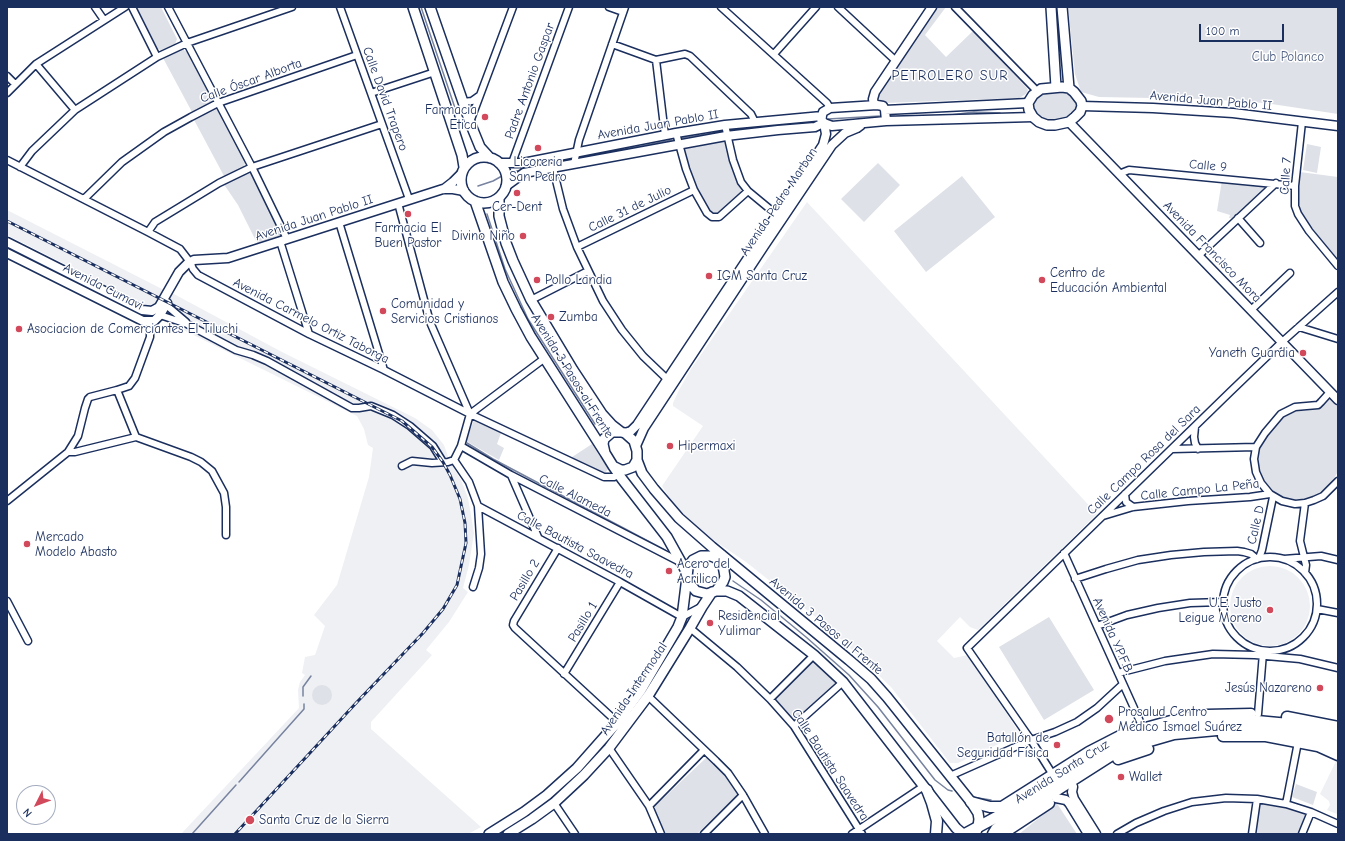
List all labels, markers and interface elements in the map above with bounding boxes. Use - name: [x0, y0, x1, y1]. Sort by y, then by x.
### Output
- scale bar: [1201, 16, 1286, 42]
- street label: Padre Antonio Gaspar: [502, 21, 558, 141]
- text: 100 m: [1206, 24, 1239, 38]
- street label: Calle David Trapero: [359, 45, 411, 153]
- park label: Club Polanco: [1252, 49, 1324, 65]
- street label: Calle Óscar Alborta: [198, 55, 304, 107]
- district label: PETROLERO SUR: [891, 68, 1009, 84]
- street label: Avenida Juan Pablo II: [1149, 88, 1273, 114]
- place label: Farmacia Etica: [425, 102, 477, 133]
- street label: Avenida Juan Pablo II: [596, 107, 720, 143]
- marker: Farmacia Etica: [480, 112, 490, 122]
- marker: Licoreria San Pedro: [533, 143, 543, 153]
- street label: Avenida Pedro Marban: [737, 145, 821, 259]
- place label: Licoreria San Pedro: [509, 154, 567, 185]
- street label: Calle 9: [1188, 157, 1228, 175]
- street label: Calle 7: [1277, 157, 1295, 195]
- street label: Calle 31 de Julio: [586, 182, 674, 236]
- marker: Cer-Dent: [512, 188, 522, 198]
- street label: Avenida Juan Pablo II: [253, 192, 375, 244]
- street label: Avenida Francisco Mora: [1159, 198, 1265, 306]
- place label: Cer-Dent: [492, 199, 542, 215]
- marker: Farmacia El Buen Pastor: [403, 209, 413, 219]
- place label: Farmacia El Buen Pastor: [374, 220, 442, 251]
- place label: Divino Niño: [452, 228, 515, 244]
- marker: Divino Niño: [518, 231, 528, 241]
- street label: Avenida Cumavi: [60, 260, 146, 314]
- place label: Centro de Educación Ambiental: [1050, 265, 1167, 296]
- place label: IGM Santa Cruz: [717, 268, 807, 284]
- marker: IGM Santa Cruz: [704, 271, 714, 281]
- place label: Pollo Landia: [545, 272, 612, 288]
- street label: Avenida Carmelo Ortiz Taborga: [230, 275, 392, 367]
- marker: Pollo Landia: [532, 275, 542, 285]
- marker: Centro de Educación Ambiental: [1037, 275, 1047, 285]
- place label: Comunidad y Servicios Cristianos: [391, 296, 498, 327]
- marker: Comunidad y Servicios Cristianos: [378, 306, 388, 316]
- place label: Zumba: [559, 309, 598, 325]
- street label: Avenida 3 Pasos al Frente: [527, 311, 617, 441]
- marker: Zumba: [546, 312, 556, 322]
- place label: Asociacion de Comerciantes El Tiluchi: [27, 321, 238, 337]
- marker: Asociacion de Comerciantes El Tiluchi: [14, 324, 24, 334]
- place label: Yaneth Guardia: [1209, 345, 1295, 361]
- marker: Yaneth Guardia: [1298, 348, 1308, 358]
- street label: Calle Campo Rosa del Sara: [1084, 402, 1204, 518]
- place label: Hipermaxi: [678, 438, 735, 454]
- marker: Hipermaxi: [665, 441, 675, 451]
- street label: Calle Alameda: [536, 471, 614, 521]
- street label: Calle Campo La Peña: [1140, 476, 1260, 504]
- street label: Calle D: [1244, 504, 1268, 546]
- street label: Calle Bautista Saavedra: [514, 508, 636, 582]
- place label: Mercado Modelo Abasto: [35, 529, 117, 560]
- marker: Mercado Modelo Abasto: [22, 539, 32, 549]
- street label: Pasillo 2: [507, 556, 543, 604]
- place label: Acero del Acrilico: [677, 556, 730, 587]
- marker: Acero del Acrilico: [664, 566, 674, 576]
- street label: Avenida 3 Pasos al Frente: [766, 574, 886, 678]
- street label: Avenida Y.P.F.B.: [1089, 595, 1137, 677]
- place label: U.E. Justo Leigue Moreno: [1179, 595, 1262, 626]
- street label: Pasillo 1: [565, 599, 601, 645]
- marker: U.E. Justo Leigue Moreno: [1265, 605, 1275, 615]
- place label: Residencial Yulimar: [718, 608, 780, 639]
- marker: Residencial Yulimar: [705, 618, 715, 628]
- street label: Avenida Intermodal: [597, 640, 671, 738]
- place label: Jesús Nazareno: [1225, 680, 1312, 696]
- marker: Jesús Nazareno: [1315, 683, 1325, 693]
- place label: Prosalud Centro Médico Ismael Suárez: [1118, 704, 1242, 735]
- street label: Calle Bautista Saavedra: [788, 706, 872, 824]
- marker: Prosalud Centro Médico Ismael Suárez: [1103, 713, 1115, 725]
- place label: Batallón de Seguridad Física: [957, 730, 1049, 761]
- street label: Avenida Santa Cruz: [1012, 737, 1112, 807]
- marker: Batallón de Seguridad Física: [1052, 740, 1062, 750]
- place label: Wallet: [1129, 769, 1162, 785]
- marker: Wallet: [1116, 772, 1126, 782]
- north arrow: [16, 785, 56, 825]
- text: N: [20, 806, 35, 820]
- place label: Santa Cruz de la Sierra: [259, 812, 389, 828]
- marker: Santa Cruz de la Sierra: [244, 814, 256, 826]

